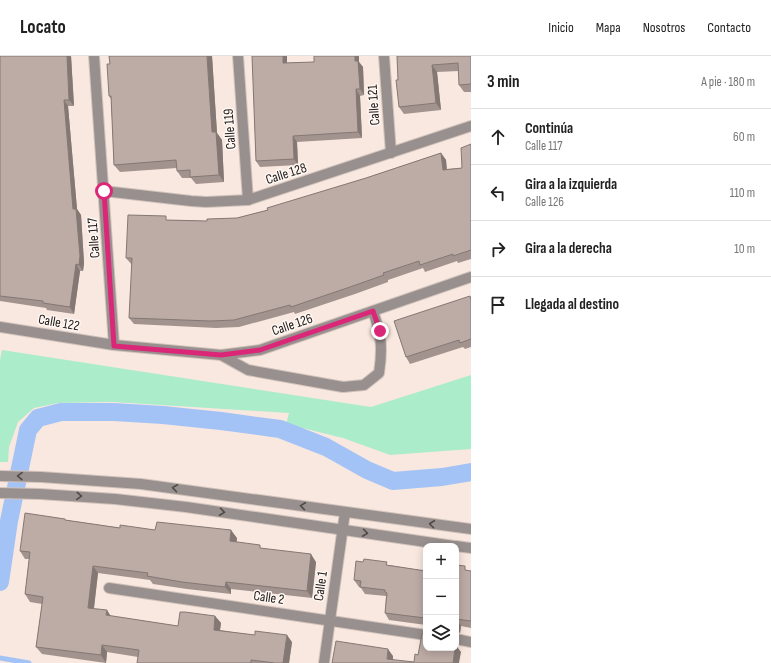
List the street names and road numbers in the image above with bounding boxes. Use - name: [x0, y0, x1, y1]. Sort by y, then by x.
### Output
- street label: Calle 121: [364, 84, 383, 126]
- street label: Calle 119: [220, 108, 239, 150]
- street label: Calle 128: [264, 159, 309, 188]
- street label: Calle 117: [84, 217, 103, 259]
- street label: Calle 126: [270, 310, 315, 339]
- street label: Calle 122: [37, 311, 81, 335]
- street label: Calle 1: [310, 570, 331, 602]
- street label: Calle 2: [253, 587, 286, 608]

